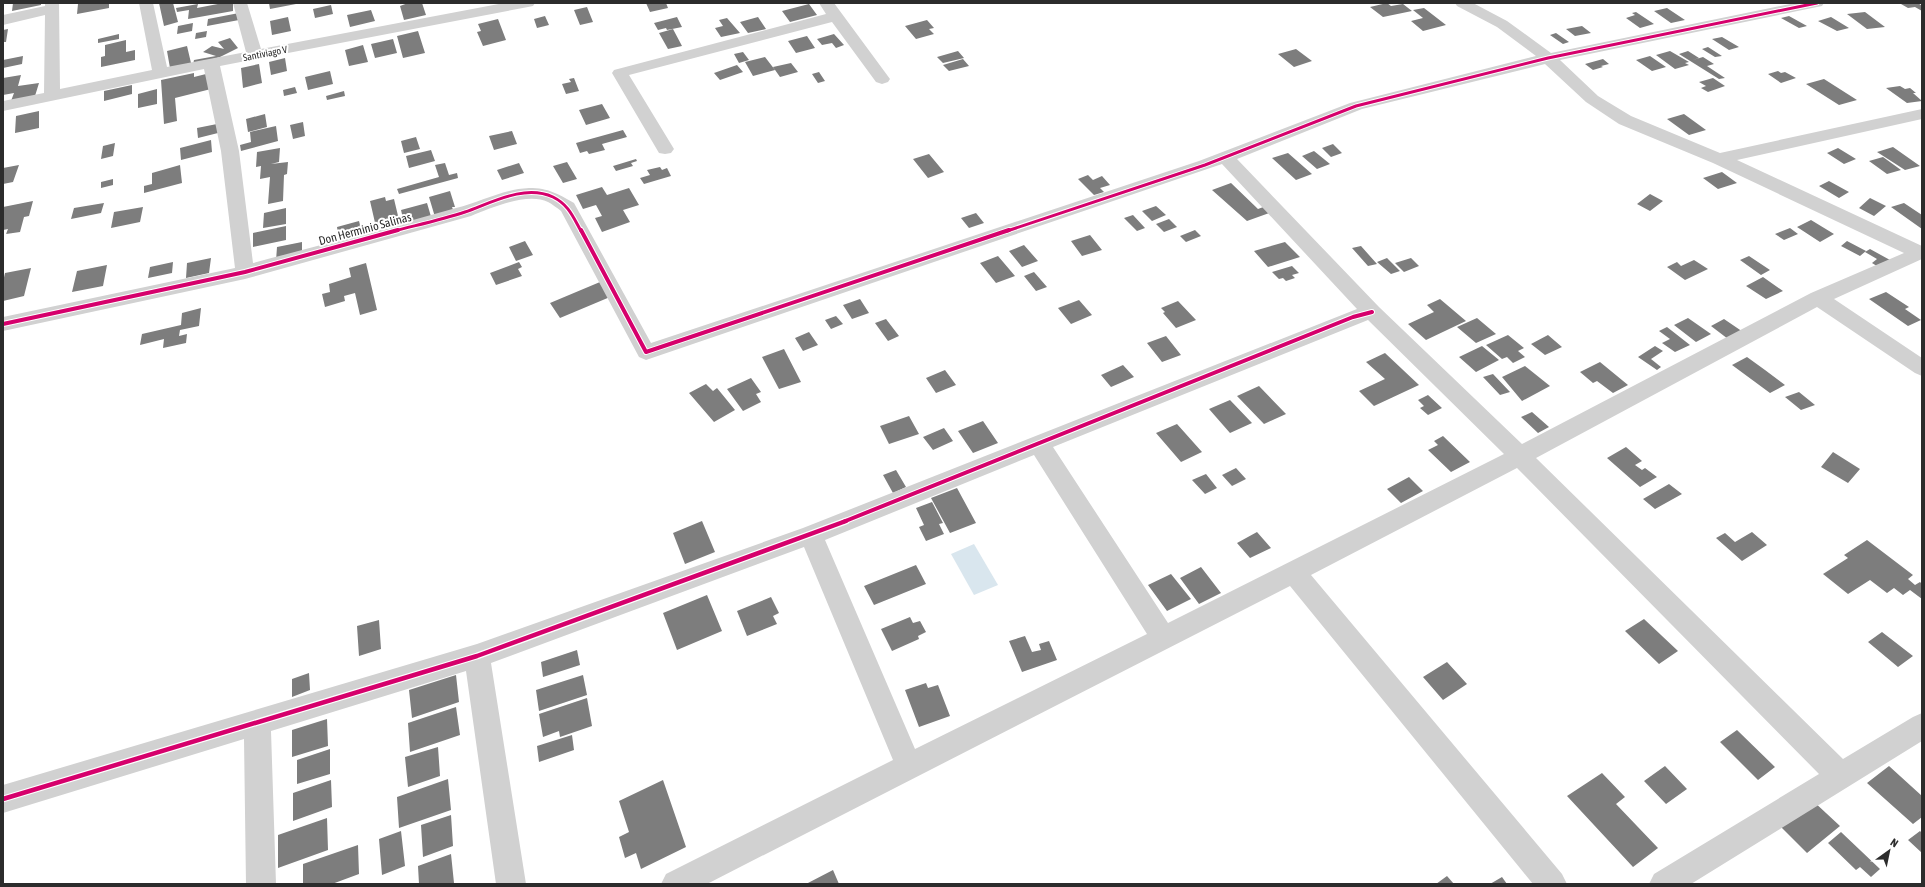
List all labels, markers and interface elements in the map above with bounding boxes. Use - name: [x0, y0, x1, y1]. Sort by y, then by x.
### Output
- street label: Santiviago V: [242, 44, 288, 63]
- street label: Don Herminio Salinas: [317, 210, 413, 248]
- north arrow: [1869, 831, 1909, 871]
- text: N: [1888, 836, 1900, 849]

